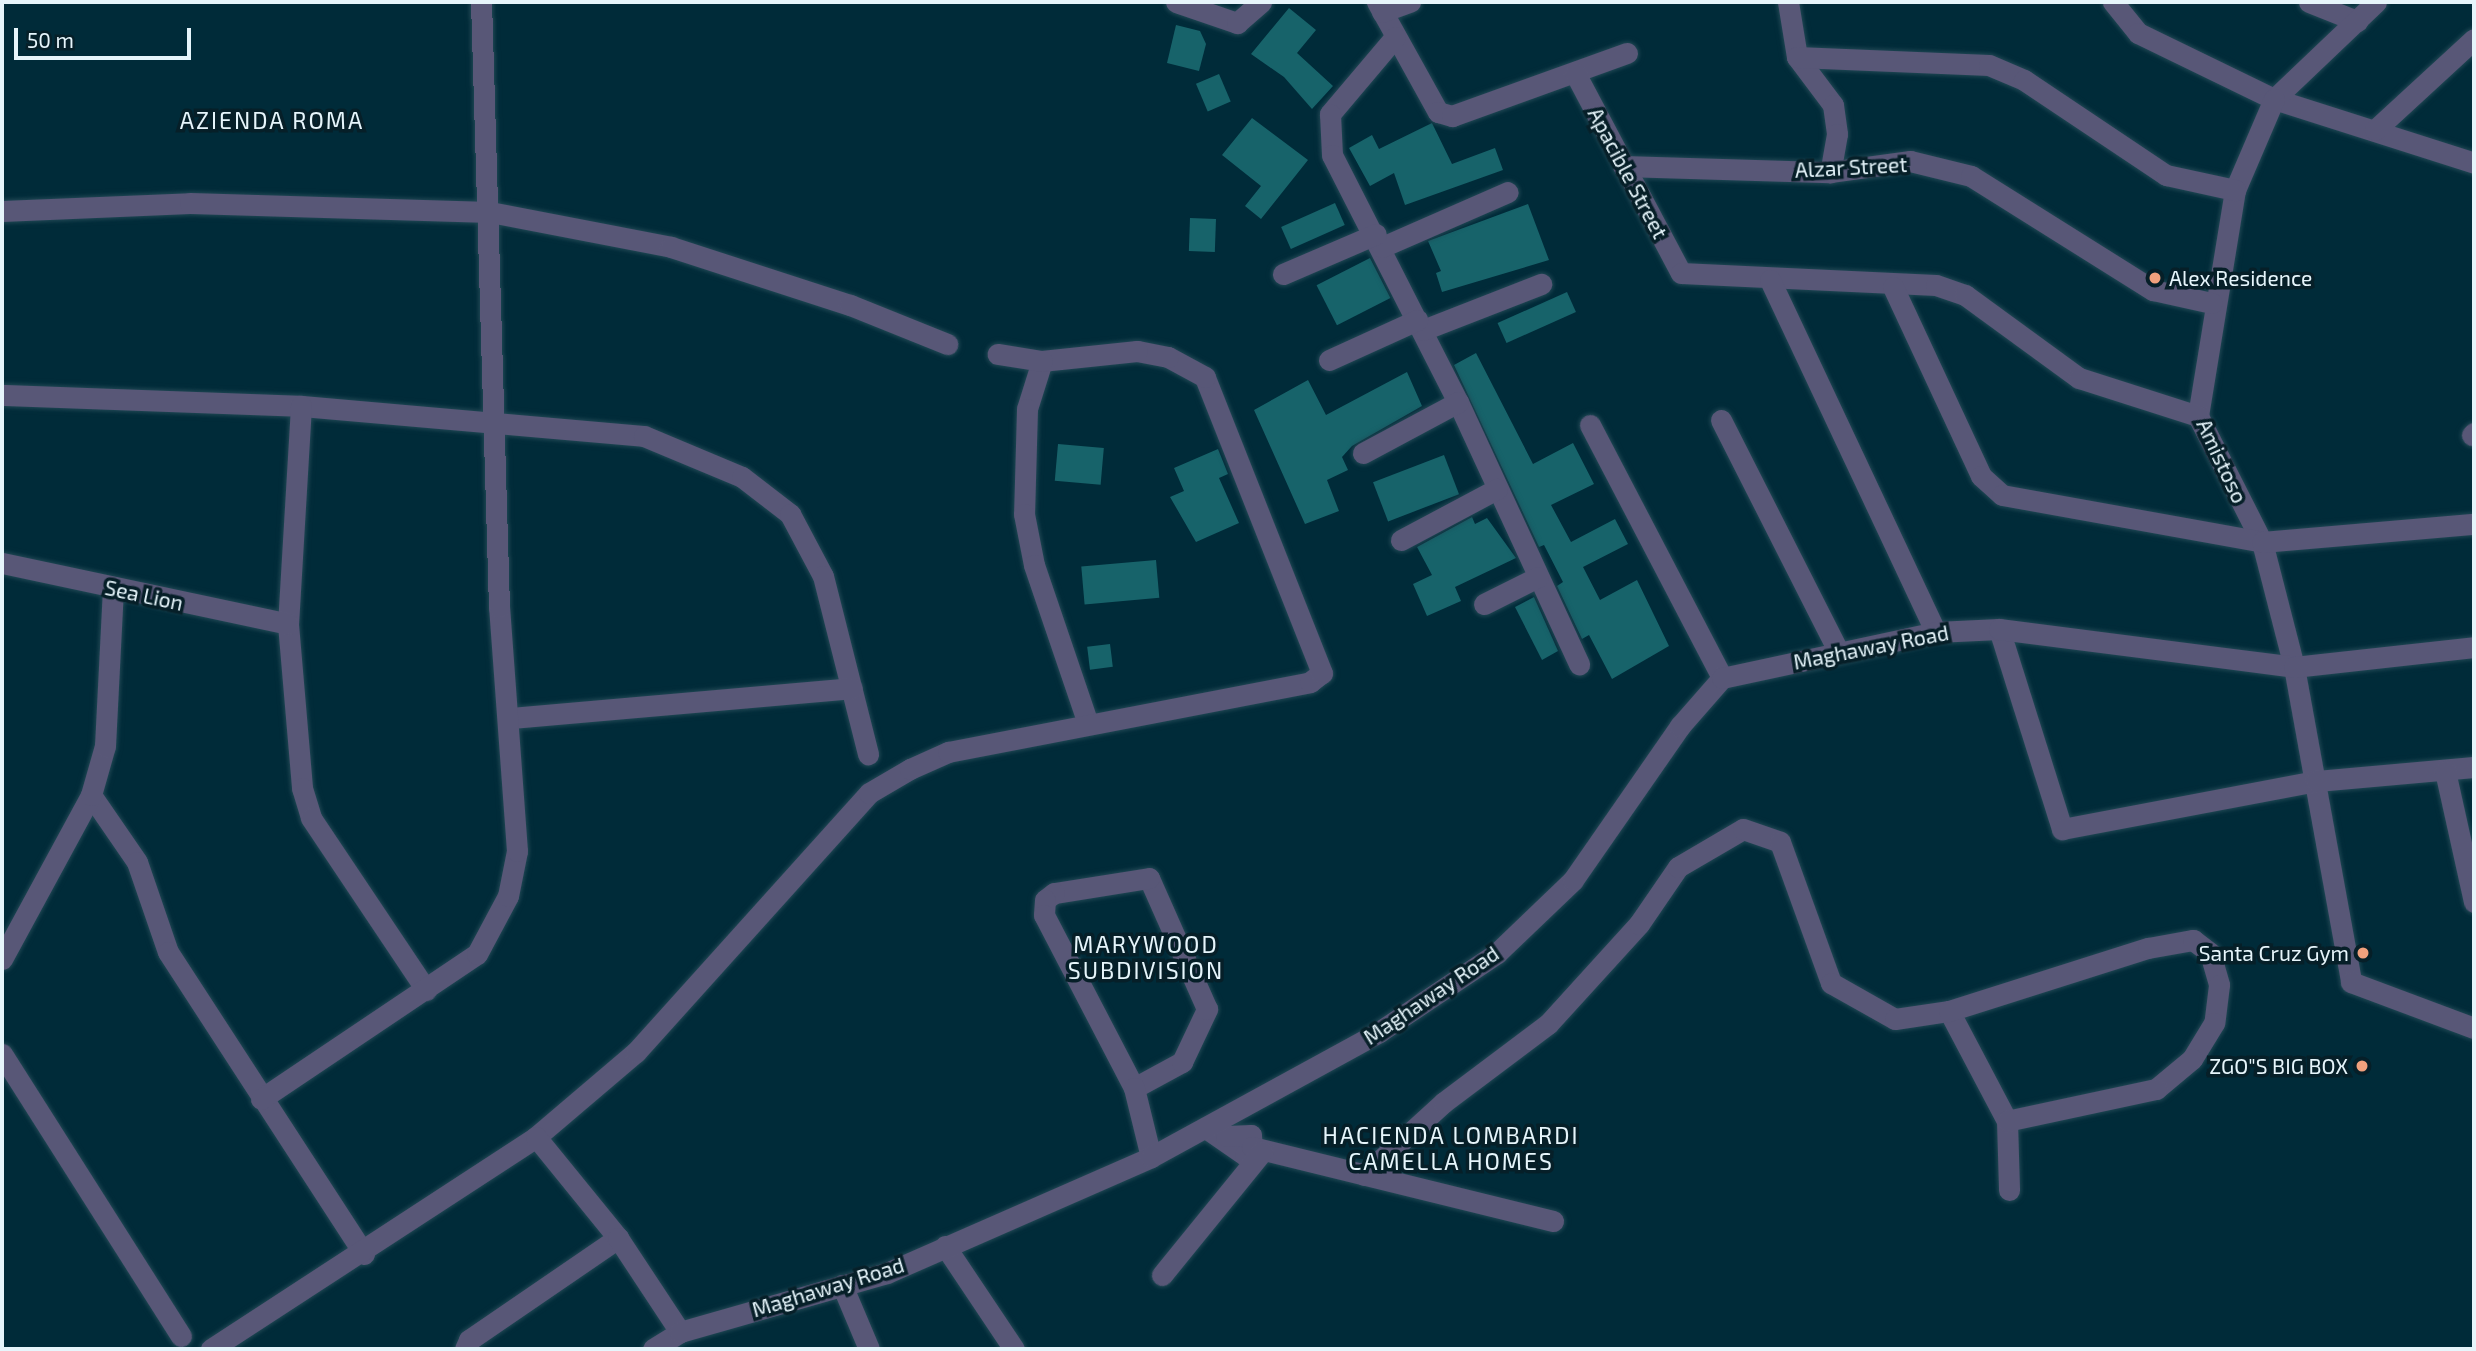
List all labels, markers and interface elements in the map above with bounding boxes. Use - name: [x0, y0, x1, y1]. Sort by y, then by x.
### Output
- scale bar: [18, 14, 194, 58]
- text: 50 m: [27, 27, 74, 52]
- street label: Apacible Street: [1583, 103, 1673, 243]
- district label: AZIENDA ROMA: [181, 106, 363, 134]
- street label: Alzar Street: [1794, 151, 1908, 183]
- place label: Alex Residence: [2169, 265, 2312, 291]
- marker: Alex Residence: [2147, 270, 2163, 286]
- street label: Amistoso: [2192, 415, 2252, 507]
- street label: Sea Lion: [103, 574, 185, 616]
- street label: Maghaway Road: [1791, 620, 1951, 674]
- district label: MARYWOOD SUBDIVISION: [1069, 930, 1223, 984]
- street label: Maghaway Road: [1358, 940, 1504, 1050]
- place label: Santa Cruz Gym: [2199, 940, 2349, 966]
- marker: Santa Cruz Gym: [2355, 945, 2371, 961]
- place label: ZGO"S BIG BOX: [2209, 1053, 2348, 1079]
- marker: ZGO"S BIG BOX: [2354, 1058, 2370, 1074]
- district label: HACIENDA LOMBARDI CAMELLA HOMES: [1324, 1121, 1578, 1175]
- street label: Maghaway Road: [749, 1252, 907, 1322]

